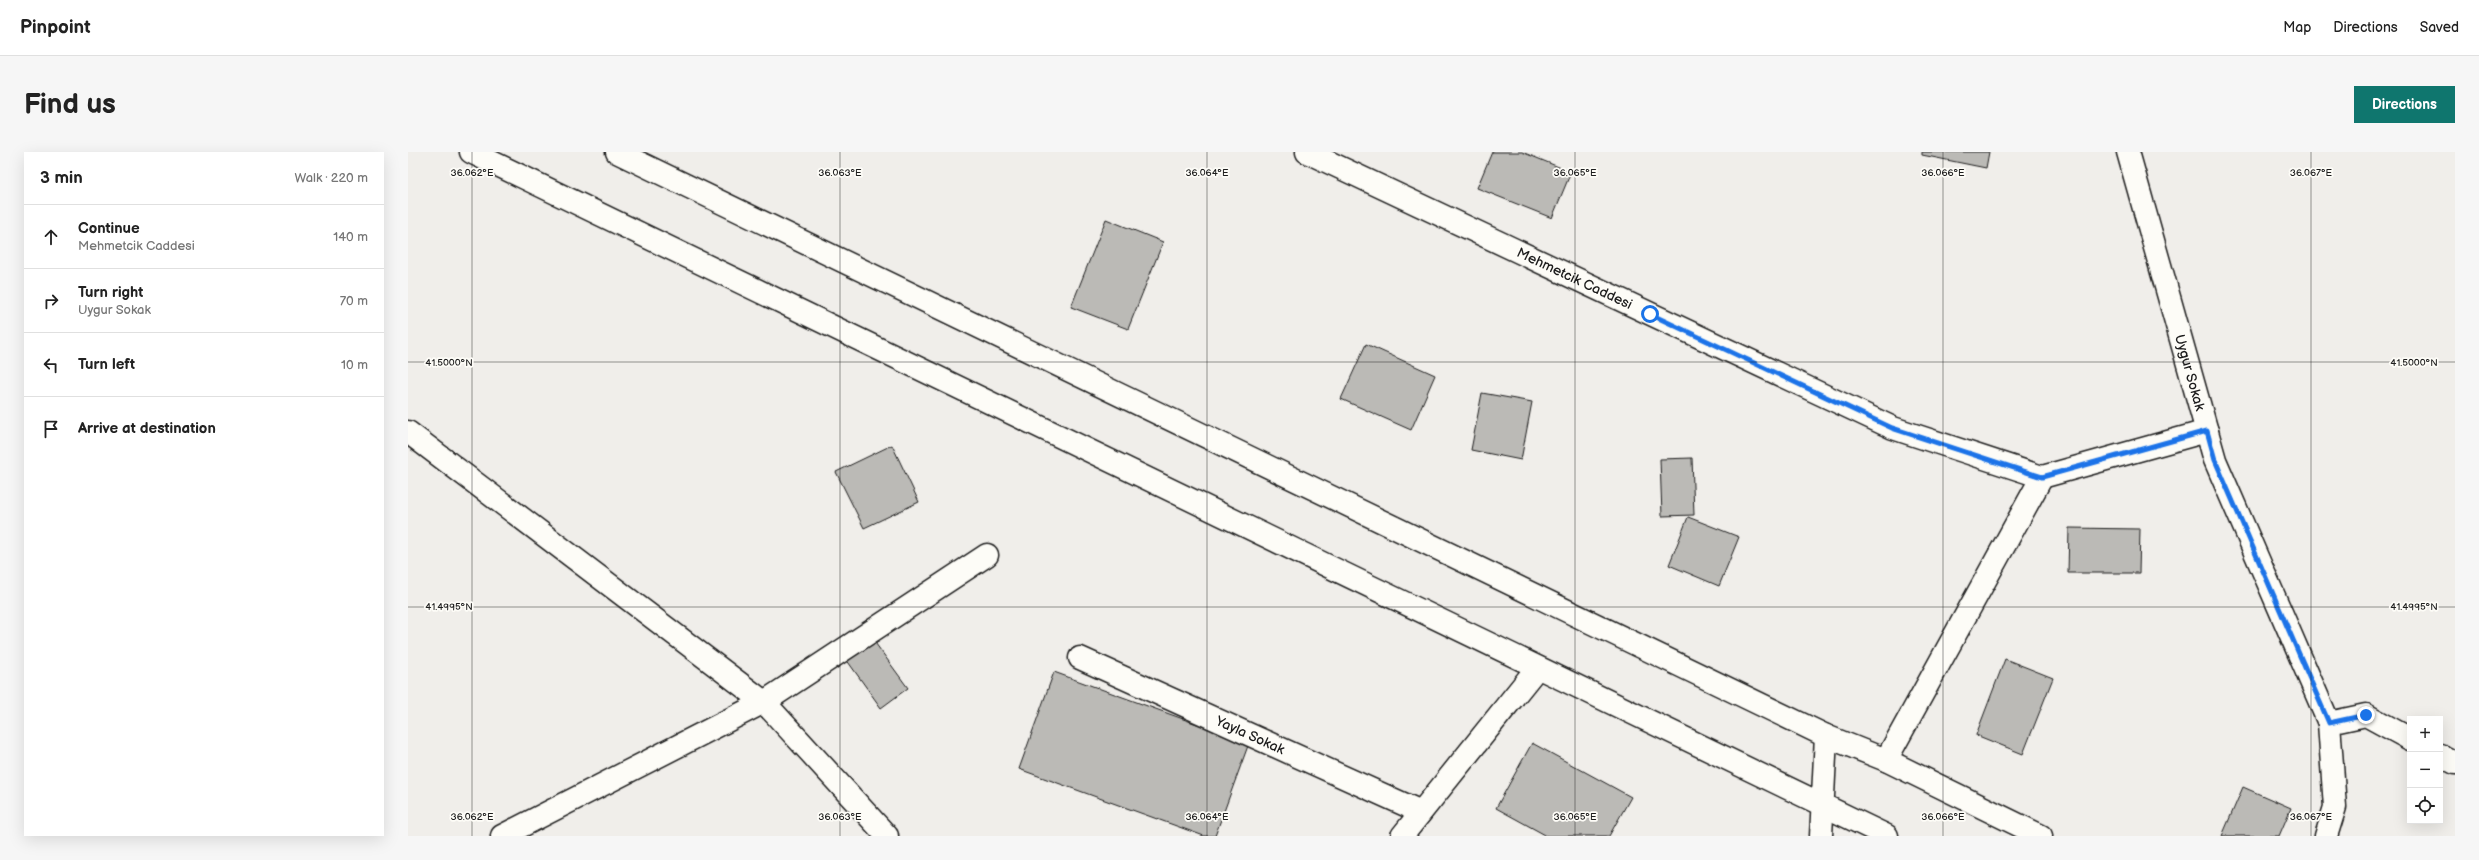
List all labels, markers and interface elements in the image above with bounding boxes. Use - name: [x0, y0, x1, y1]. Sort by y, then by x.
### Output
- text: Pinpoint: [20, 16, 91, 39]
- text: Map: [2283, 19, 2311, 36]
- text: Directions: [2333, 19, 2398, 36]
- text: Saved: [2420, 19, 2459, 36]
- button: Directions: [2354, 86, 2455, 123]
- text: Find us: [24, 88, 116, 121]
- text: 36.062°E: [451, 167, 494, 179]
- text: 36.063°E: [818, 167, 862, 179]
- text: 36.064°E: [1185, 167, 1229, 179]
- text: 36.065°E: [1554, 167, 1597, 179]
- text: 36.066°E: [1921, 167, 1965, 179]
- text: 36.067°E: [2290, 167, 2333, 179]
- text: 3 min: [40, 168, 83, 188]
- text: Walk · 220 m: [295, 170, 368, 186]
- text: Continue: [78, 219, 140, 238]
- icon: ahead: [40, 226, 62, 248]
- text: 140 m: [333, 229, 368, 245]
- text: Mehmetcik Caddesi: [78, 238, 195, 254]
- street label: Mehmetcik Caddesi: [1514, 244, 1635, 313]
- text: Turn right: [78, 283, 143, 302]
- icon: right: [40, 290, 62, 312]
- text: 70 m: [340, 293, 368, 309]
- text: Uygur Sokak: [78, 302, 151, 318]
- route start: [1641, 305, 1659, 323]
- street label: Uygur Sokak: [2171, 332, 2209, 413]
- icon: left: [40, 354, 62, 376]
- text: Turn left: [78, 355, 135, 374]
- text: 10 m: [341, 357, 368, 373]
- text: 41.5000°N: [425, 357, 473, 369]
- text: 41.5000°N: [2390, 357, 2438, 369]
- icon: arrive: [40, 418, 62, 440]
- text: Arrive at destination: [78, 419, 216, 438]
- text: 41.4995°N: [425, 601, 473, 613]
- text: 41.4995°N: [2390, 601, 2438, 613]
- route end: [2357, 706, 2375, 724]
- street label: Yayla Sokak: [1212, 712, 1288, 758]
- map controls: [2407, 716, 2443, 824]
- button: +: [2407, 716, 2443, 752]
- button: −: [2407, 752, 2443, 788]
- button: locate: [2407, 788, 2443, 824]
- text: 36.062°E: [451, 811, 494, 823]
- text: 36.063°E: [818, 811, 862, 823]
- text: 36.064°E: [1185, 811, 1229, 823]
- text: 36.065°E: [1554, 811, 1597, 823]
- text: 36.066°E: [1921, 811, 1965, 823]
- text: 36.067°E: [2290, 811, 2333, 823]

